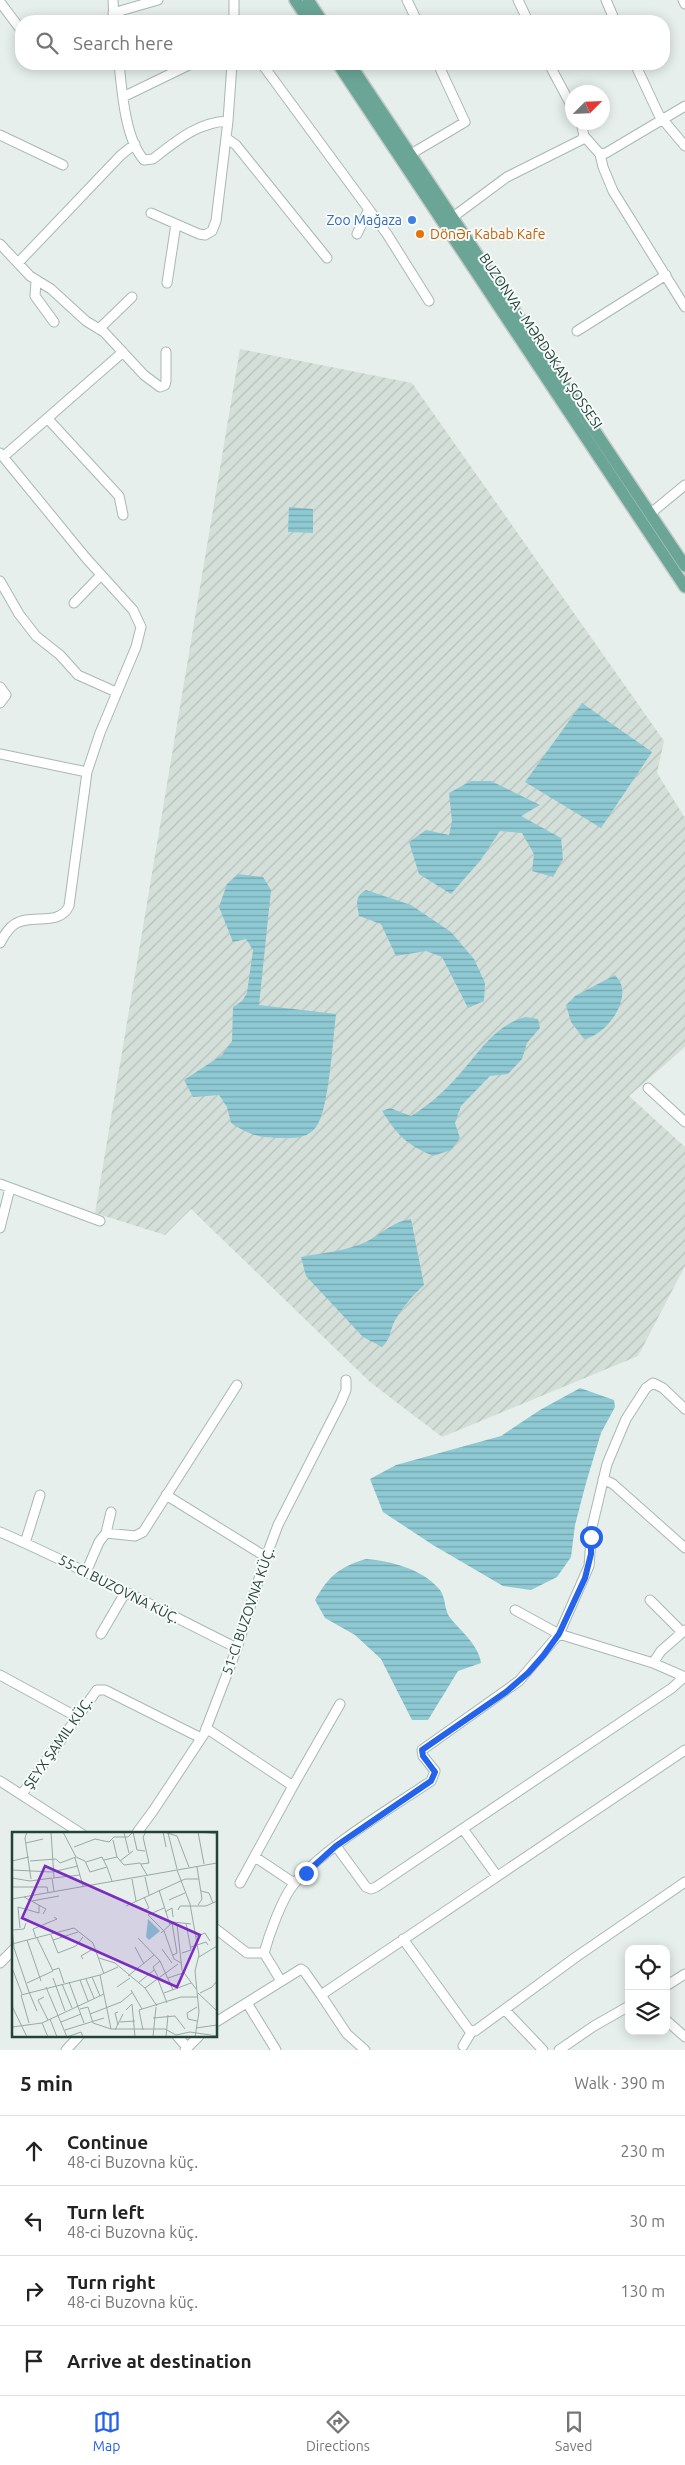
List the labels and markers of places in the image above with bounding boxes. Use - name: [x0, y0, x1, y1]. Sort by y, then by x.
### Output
- place label: Zoo Mağaza: [326, 212, 402, 228]
- marker: Zoo Mağaza: [406, 214, 418, 226]
- place label: Dönər Kabab Kafe: [430, 226, 546, 242]
- marker: Dönər Kabab Kafe: [414, 228, 426, 240]

